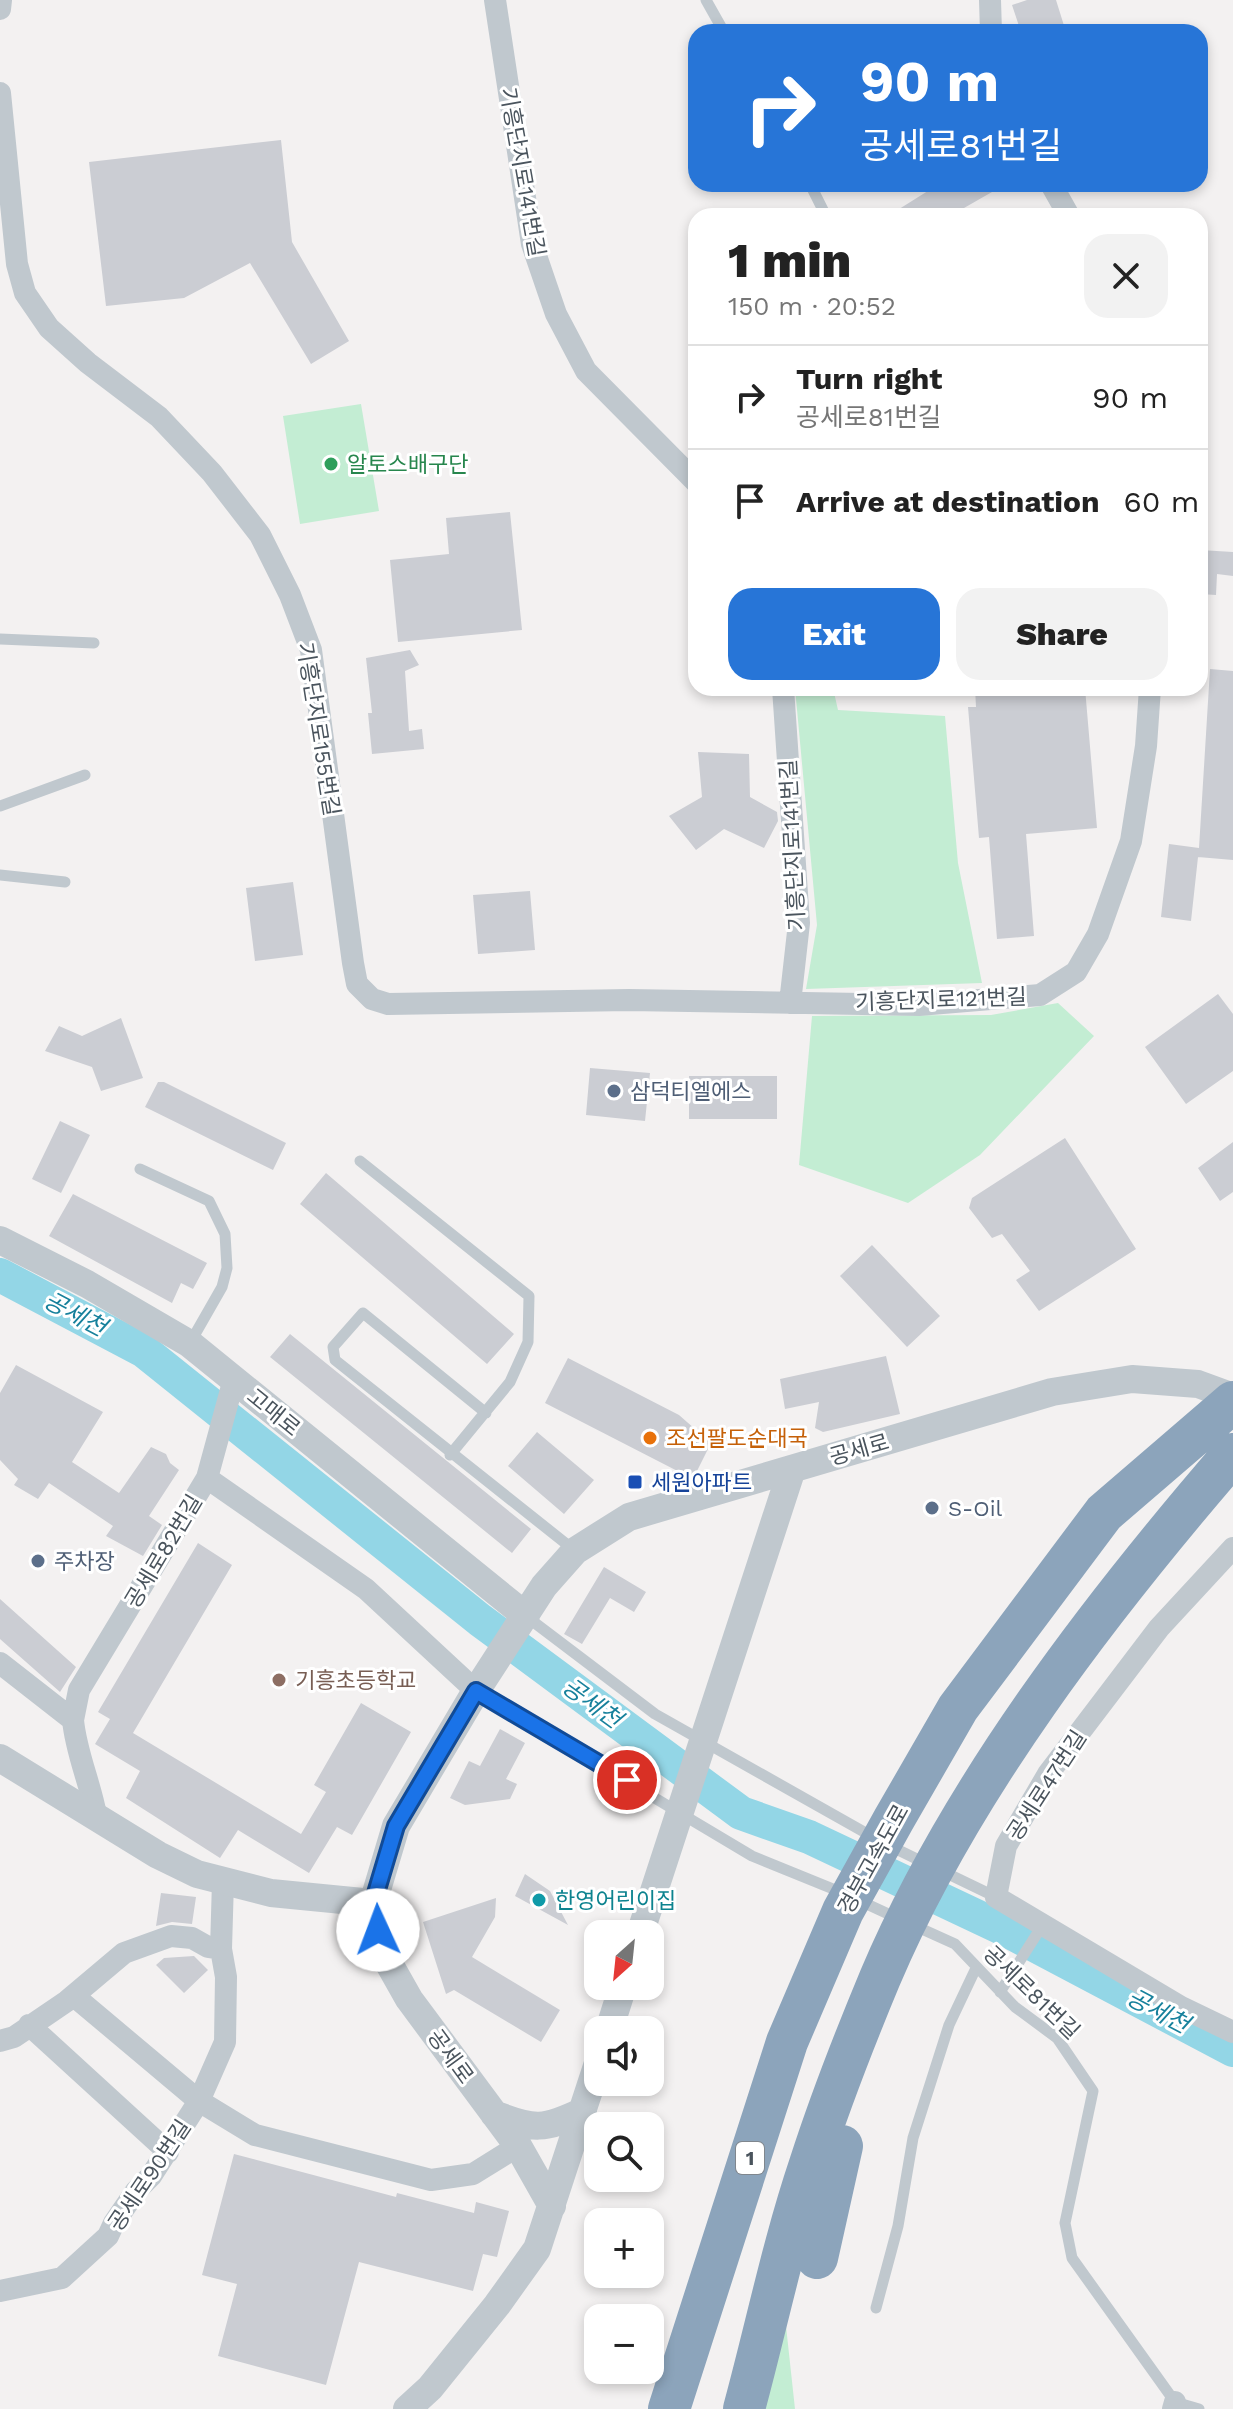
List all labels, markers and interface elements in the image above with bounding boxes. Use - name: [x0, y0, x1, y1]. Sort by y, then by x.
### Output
- text: 90 m: [860, 49, 999, 115]
- icon: right: [728, 56, 832, 160]
- street label: 기흥단지로141번길: [495, 85, 550, 259]
- text: 공세로81번길: [860, 125, 1062, 167]
- text: 1 min: [728, 232, 851, 289]
- button: close: [1084, 234, 1168, 318]
- text: 150 m · 20:52: [728, 291, 896, 321]
- text: Turn right: [796, 361, 942, 396]
- icon: right: [728, 375, 772, 419]
- text: 90 m: [1092, 380, 1168, 415]
- text: 공세로81번길: [796, 402, 942, 432]
- place label: 알토스배구단: [347, 452, 468, 477]
- marker: 알토스배구단: [322, 455, 340, 473]
- icon: arrive: [728, 479, 772, 523]
- text: Arrive at destination: [796, 484, 1100, 519]
- text: 60 m: [1124, 484, 1199, 519]
- button: Exit: [728, 588, 940, 680]
- button: Share: [956, 588, 1168, 680]
- street label: 기흥단지로155번길: [292, 640, 345, 818]
- street label: 기흥단지로141번길: [776, 758, 809, 931]
- street label: 기흥단지로121번길: [855, 984, 1027, 1015]
- place label: 삼덕티엘에스: [630, 1079, 751, 1104]
- marker: 삼덕티엘에스: [605, 1082, 623, 1100]
- water label: 공세천: [39, 1286, 113, 1343]
- street label: 고매로: [242, 1384, 305, 1441]
- place label: 조선팔도순대국: [666, 1426, 808, 1451]
- marker: 조선팔도순대국: [641, 1429, 659, 1447]
- street label: 공세로: [827, 1429, 892, 1470]
- place label: 세원아파트: [651, 1470, 752, 1495]
- marker: 세원아파트: [626, 1473, 644, 1491]
- street label: 공세로82번길: [120, 1490, 207, 1612]
- place label: S-Oil: [948, 1496, 1003, 1521]
- marker: S-Oil: [923, 1499, 941, 1517]
- place label: 주차장: [54, 1549, 115, 1574]
- marker: 주차장: [29, 1552, 47, 1570]
- place label: 기흥초등학교: [295, 1668, 416, 1693]
- marker: 기흥초등학교: [270, 1671, 288, 1689]
- water label: 공세천: [557, 1672, 629, 1736]
- street label: 공세로47번길: [1002, 1726, 1091, 1845]
- pin: [593, 1746, 661, 1814]
- icon: arrive: [605, 1758, 649, 1802]
- street label: 경부고속도로: [833, 1800, 914, 1918]
- position arrow: [336, 1888, 420, 1972]
- place label: 한영어린이집: [555, 1888, 676, 1913]
- marker: 한영어린이집: [530, 1891, 548, 1909]
- north arrow: [584, 1920, 664, 2000]
- map controls: [584, 1920, 664, 2384]
- street label: 공세로81번길: [979, 1941, 1085, 2044]
- water label: 공세천: [1122, 1983, 1196, 2040]
- button: sound: [584, 2016, 664, 2096]
- street label: 공세로: [423, 2024, 479, 2088]
- button: search: [584, 2112, 664, 2192]
- street label: 공세로90번길: [103, 2115, 196, 2236]
- road number: 1: [736, 2142, 764, 2174]
- button: +: [584, 2208, 664, 2288]
- button: −: [584, 2304, 664, 2384]

